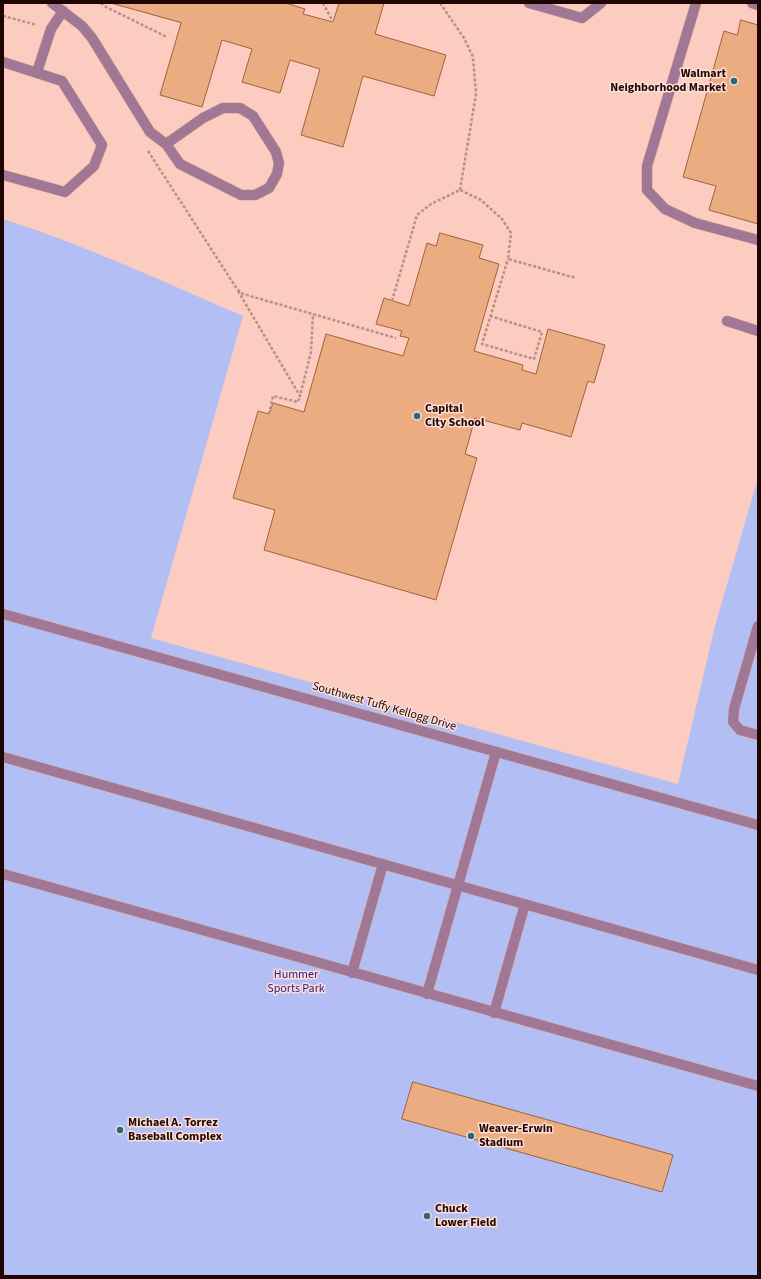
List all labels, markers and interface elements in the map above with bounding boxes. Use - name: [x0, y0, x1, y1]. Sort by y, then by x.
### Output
- place label: Walmart Neighborhood Market: [610, 67, 726, 95]
- marker: Walmart Neighborhood Market: [729, 76, 739, 86]
- place label: Capital City School: [425, 402, 484, 430]
- marker: Capital City School: [412, 411, 422, 421]
- street label: Southwest Tuffy Kellogg Drive: [310, 680, 458, 734]
- park label: Hummer Sports Park: [267, 968, 325, 996]
- place label: Michael A. Torrez Baseball Complex: [128, 1116, 222, 1144]
- place label: Weaver-Erwin Stadium: [479, 1122, 553, 1150]
- marker: Michael A. Torrez Baseball Complex: [115, 1125, 125, 1135]
- marker: Weaver-Erwin Stadium: [466, 1131, 476, 1141]
- place label: Chuck Lower Field: [435, 1202, 496, 1230]
- marker: Chuck Lower Field: [422, 1211, 432, 1221]

